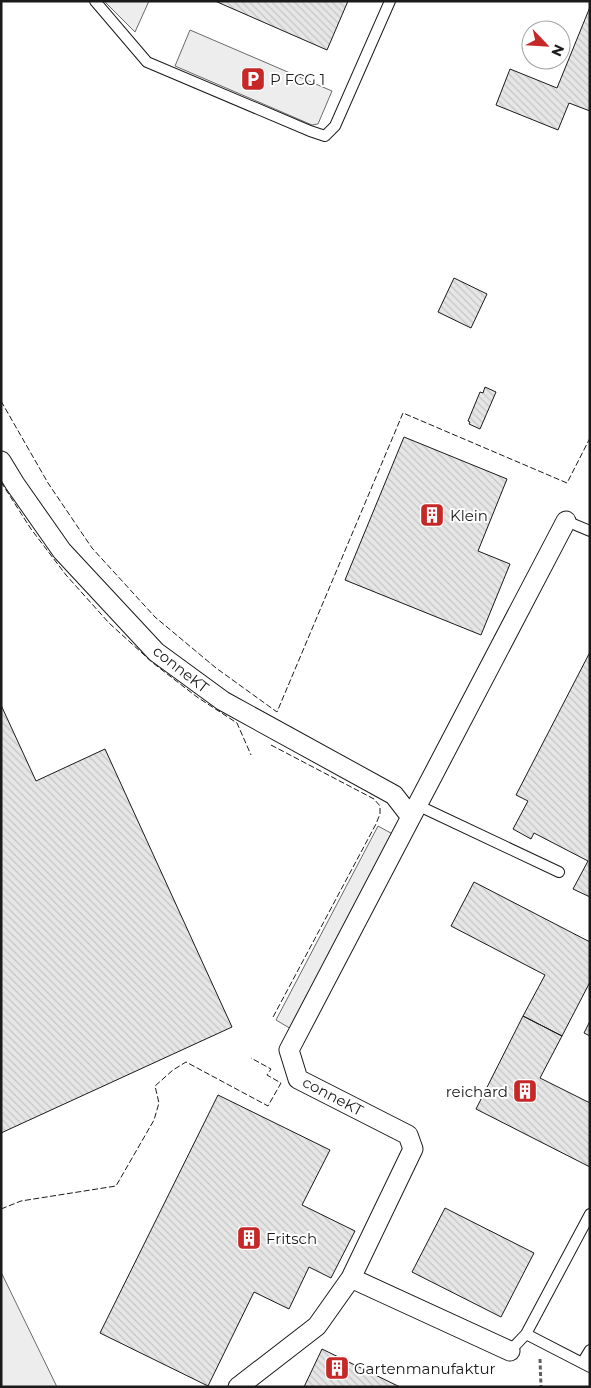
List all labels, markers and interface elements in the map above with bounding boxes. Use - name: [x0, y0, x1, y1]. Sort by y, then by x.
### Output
- north arrow: [521, 20, 571, 70]
- text: N: [547, 42, 568, 59]
- parking icon: P FCG 1: [240, 66, 266, 92]
- place label: P FCG 1: [270, 70, 325, 89]
- building icon: Klein: [419, 502, 445, 528]
- place label: Klein: [450, 506, 488, 525]
- street label: conneKT: [149, 641, 213, 697]
- street label: conneKT: [299, 1072, 367, 1120]
- building icon: reichard: [512, 1078, 538, 1104]
- place label: reichard: [446, 1082, 508, 1101]
- building icon: Fritsch: [236, 1225, 262, 1251]
- place label: Fritsch: [266, 1229, 317, 1248]
- building icon: Gartenmanufaktur: [324, 1355, 350, 1381]
- place label: Gartenmanufaktur: [354, 1359, 496, 1378]

